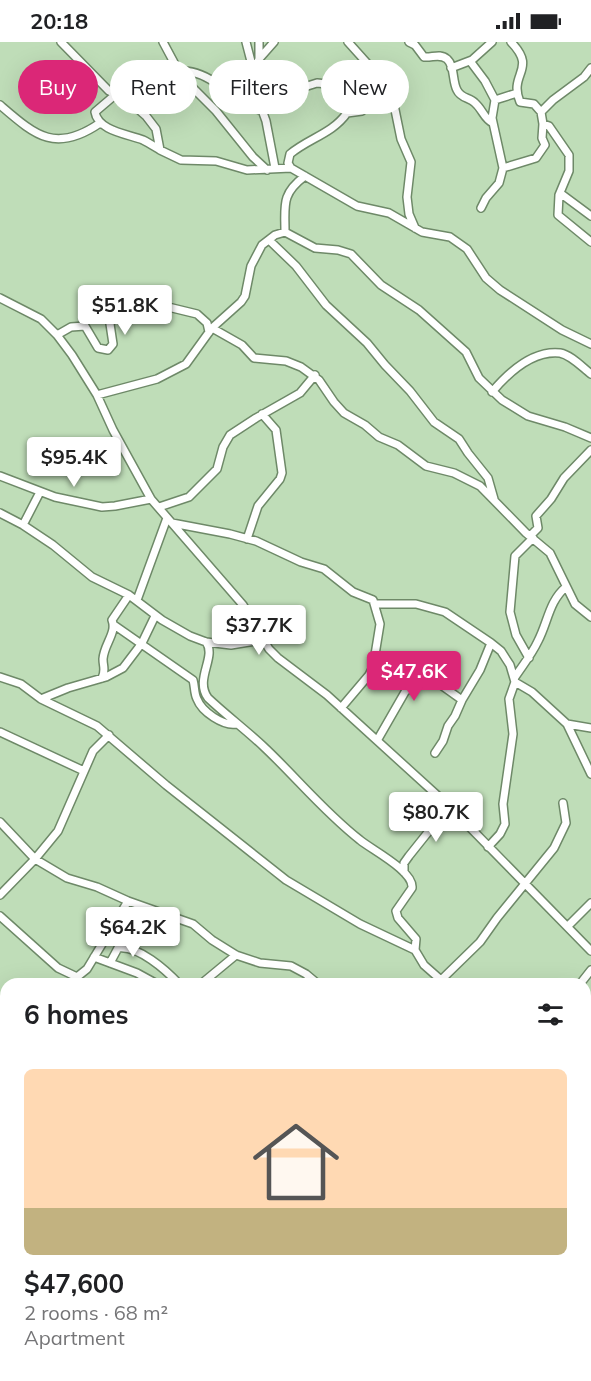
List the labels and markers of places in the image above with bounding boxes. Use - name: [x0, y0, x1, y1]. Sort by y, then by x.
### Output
- pin: $51.8K: [76, 285, 174, 336]
- pin: $95.4K: [25, 437, 123, 488]
- pin: $37.7K: [210, 605, 308, 656]
- pin: $47.6K: [365, 651, 463, 702]
- pin: $80.7K: [387, 792, 485, 843]
- pin: $64.2K: [84, 907, 182, 958]

